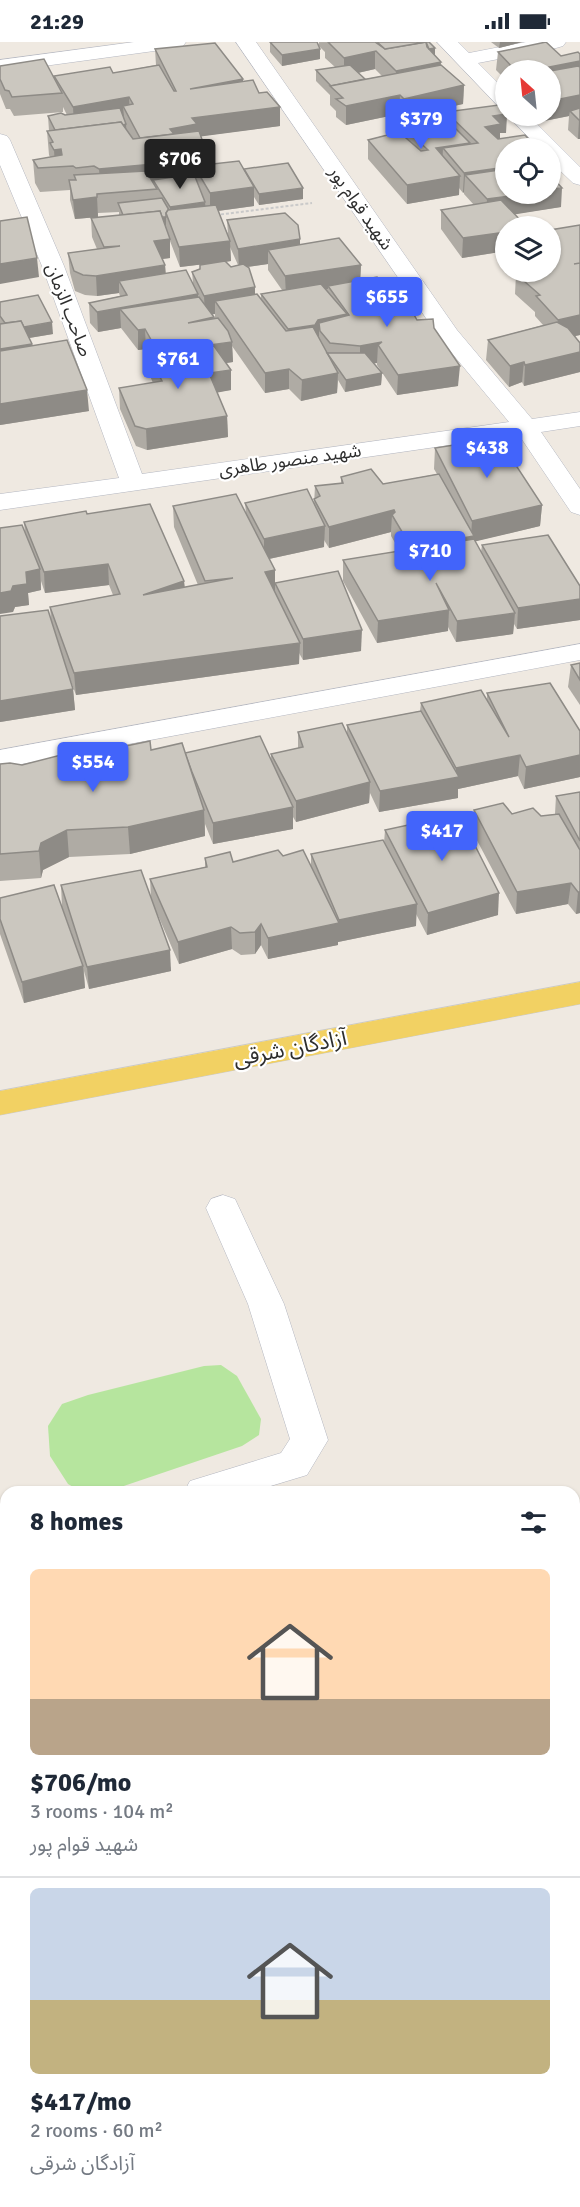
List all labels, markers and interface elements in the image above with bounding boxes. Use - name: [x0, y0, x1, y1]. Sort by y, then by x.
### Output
- text: 21:29: [30, 8, 84, 35]
- north arrow: [495, 60, 561, 126]
- map controls: [495, 60, 561, 282]
- pin: $379: [385, 99, 457, 150]
- text: $379: [399, 106, 443, 131]
- button: locate: [495, 138, 561, 204]
- pin: $706: [144, 139, 216, 190]
- text: $706: [158, 146, 202, 171]
- street label: شهید قوام پور: [321, 161, 398, 256]
- button: layers: [495, 216, 561, 282]
- street label: صاحب الزمان: [41, 260, 97, 360]
- pin: $655: [351, 277, 423, 328]
- text: $655: [365, 284, 409, 309]
- pin: $761: [142, 339, 214, 390]
- text: $761: [156, 346, 200, 371]
- pin: $438: [451, 428, 523, 479]
- text: $438: [465, 435, 509, 460]
- street label: شهید منصور طاهری: [217, 439, 363, 481]
- pin: $710: [394, 531, 466, 582]
- text: $710: [408, 538, 452, 563]
- pin: $554: [57, 742, 129, 793]
- text: $554: [71, 749, 115, 774]
- pin: $417: [406, 811, 478, 862]
- text: $417: [420, 818, 464, 843]
- street label: آزادگان شرقی: [231, 1023, 351, 1072]
- text: 8 homes: [30, 1506, 123, 1538]
- icon: filters: [517, 1506, 550, 1539]
- icon: home: [236, 1608, 344, 1716]
- text: $706/mo: [30, 1767, 131, 1799]
- text: 3 rooms · 104 m²: [30, 1799, 174, 1824]
- text: شهید قوام پور: [30, 1832, 138, 1857]
- icon: home: [236, 1927, 344, 2035]
- text: $417/mo: [30, 2086, 131, 2118]
- text: 2 rooms · 60 m²: [30, 2118, 163, 2143]
- text: آزادگان شرقی: [30, 2151, 135, 2176]

